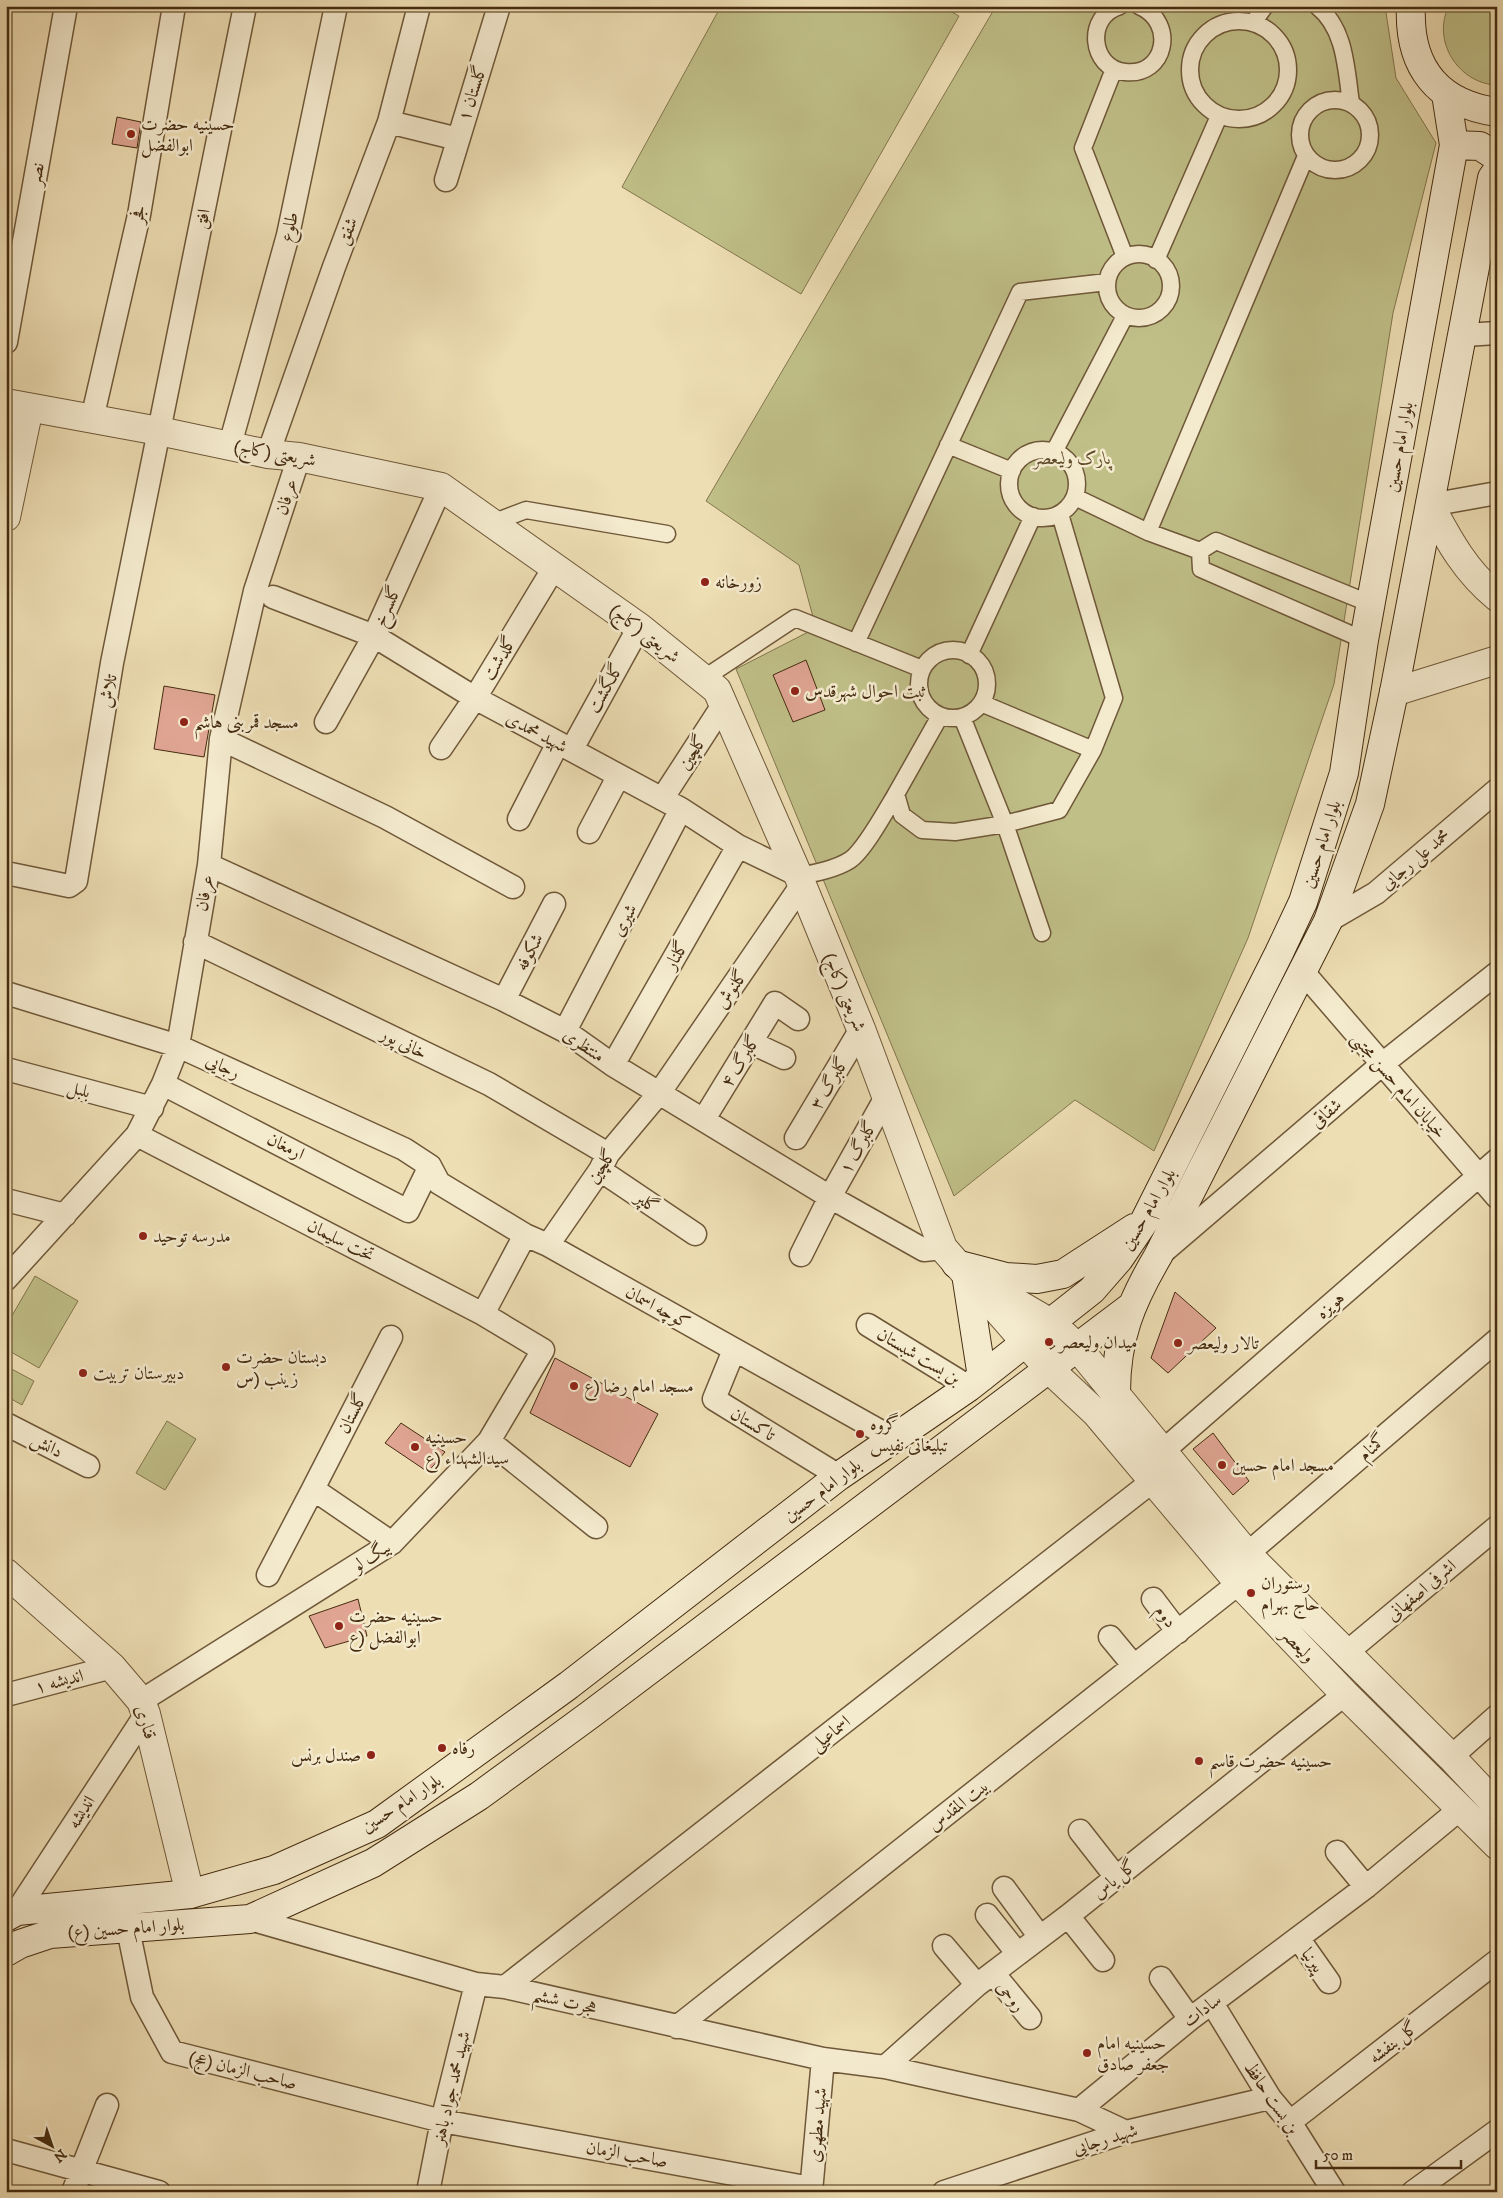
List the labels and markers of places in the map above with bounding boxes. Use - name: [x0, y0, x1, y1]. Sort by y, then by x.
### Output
- place label: حسینیه حضرت ابوالفضل: [141, 114, 234, 158]
- marker: حسینیه حضرت ابوالفضل: [125, 128, 137, 140]
- place label: زورخانه: [715, 572, 762, 594]
- marker: زورخانه: [699, 576, 711, 588]
- place label: ثبت احوال شهرقدس: [805, 681, 926, 703]
- marker: ثبت احوال شهرقدس: [789, 685, 801, 697]
- place label: مسجد قمربنی هاشم: [194, 712, 299, 740]
- marker: مسجد قمربنی هاشم: [178, 716, 190, 728]
- place label: مدرسه توحید: [153, 1226, 231, 1248]
- marker: مدرسه توحید: [137, 1230, 149, 1242]
- place label: میدان ولیعصر: [1057, 1332, 1137, 1354]
- place label: تالار ولیعصر: [1186, 1333, 1259, 1355]
- marker: میدان ولیعصر: [1043, 1336, 1055, 1348]
- marker: تالار ولیعصر: [1172, 1337, 1184, 1349]
- place label: دبستان حضرت زینب (س: [236, 1347, 327, 1390]
- marker: دبستان حضرت زینب (س: [220, 1361, 232, 1373]
- place label: دبیرستان تربیت: [93, 1363, 184, 1385]
- marker: دبیرستان تربیت: [77, 1367, 89, 1379]
- place label: مسجد امام رضا (ع: [584, 1376, 694, 1402]
- marker: مسجد امام رضا (ع: [568, 1380, 580, 1392]
- place label: گروه تبلیغاتی نفیس: [870, 1412, 949, 1457]
- place label: حسینیه سیدالشهداء (ع: [425, 1427, 509, 1473]
- marker: گروه تبلیغاتی نفیس: [854, 1428, 866, 1440]
- marker: حسینیه سیدالشهداء (ع: [409, 1441, 421, 1453]
- place label: مسجد امام حسین: [1232, 1455, 1334, 1481]
- marker: مسجد امام حسین: [1216, 1459, 1228, 1471]
- place label: رستوران حاج بهرام: [1261, 1573, 1320, 1620]
- marker: رستوران حاج بهرام: [1245, 1587, 1257, 1599]
- place label: حسینیه حضرت ابوالفضل (ع: [349, 1606, 442, 1652]
- marker: حسینیه حضرت ابوالفضل (ع: [333, 1620, 345, 1632]
- place label: رفاه: [452, 1738, 475, 1760]
- marker: رفاه: [436, 1742, 448, 1754]
- place label: صندل برنس: [291, 1745, 361, 1767]
- marker: صندل برنس: [365, 1749, 377, 1761]
- place label: حسینیه حضرت قاسم: [1209, 1751, 1332, 1779]
- marker: حسینیه حضرت قاسم: [1193, 1755, 1205, 1767]
- place label: حسینیه امام جعفر صادق: [1097, 2033, 1169, 2076]
- marker: حسینیه امام جعفر صادق: [1081, 2047, 1093, 2059]

